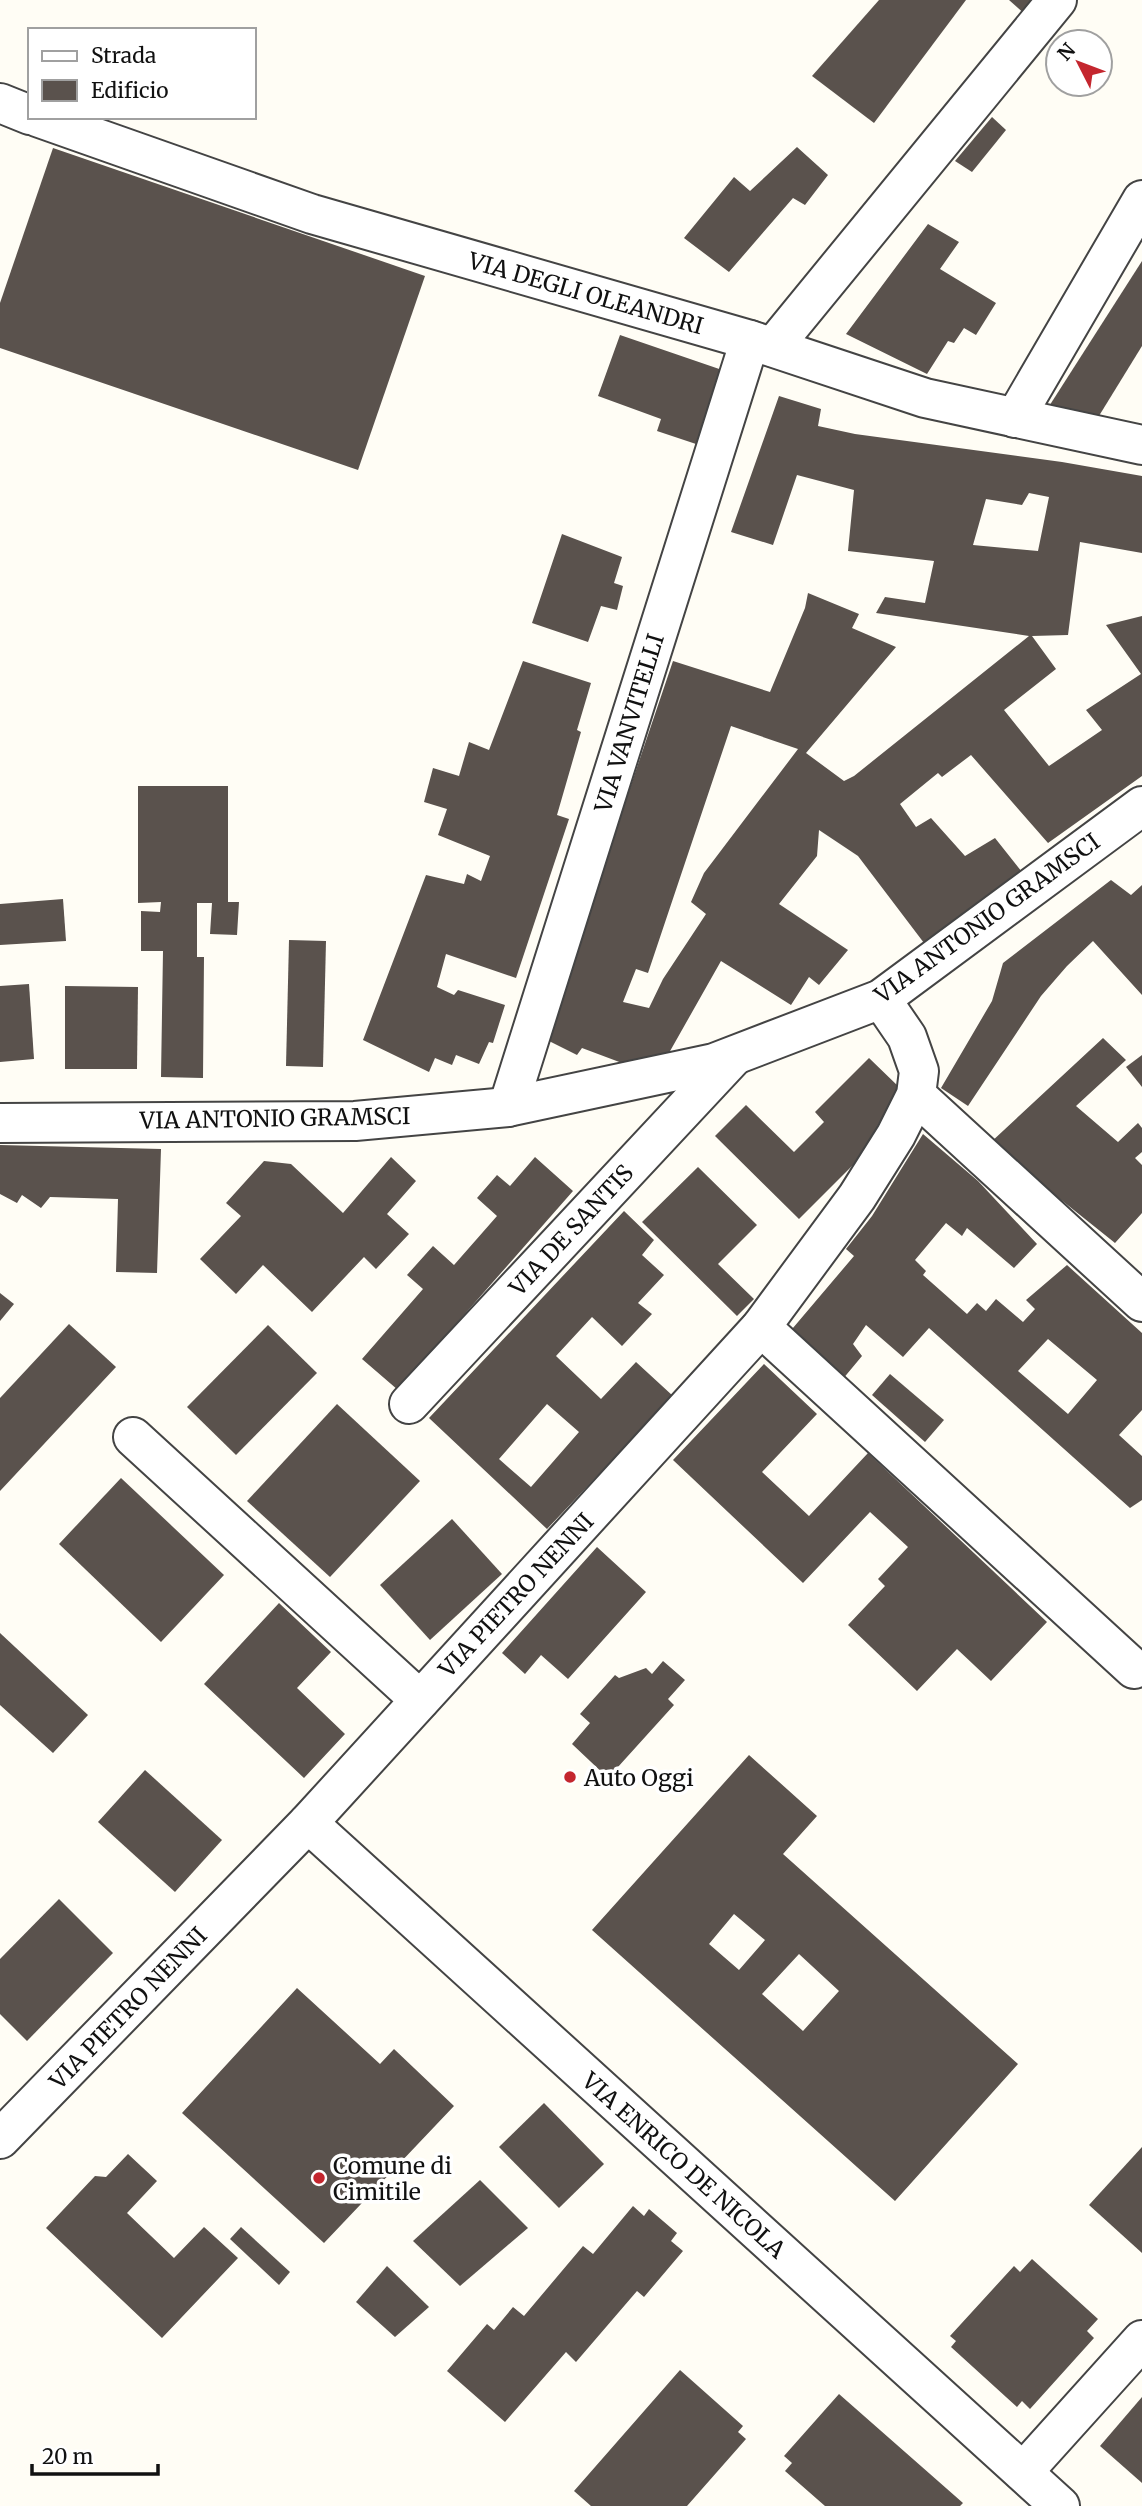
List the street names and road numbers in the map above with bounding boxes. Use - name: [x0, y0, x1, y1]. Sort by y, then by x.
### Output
- street label: VIA DEGLI OLEANDRI: [464, 245, 707, 340]
- street label: VIA VANVITELLI: [588, 630, 670, 817]
- street label: VIA ANTONIO GRAMSCI: [868, 827, 1105, 1010]
- street label: VIA ANTONIO GRAMSCI: [138, 1101, 411, 1135]
- street label: VIA DE SANTIS: [502, 1158, 639, 1302]
- street label: VIA PIETRO NENNI: [432, 1507, 600, 1684]
- street label: VIA PIETRO NENNI: [43, 1921, 213, 2096]
- street label: VIA ENRICO DE NICOLA: [575, 2065, 792, 2265]

